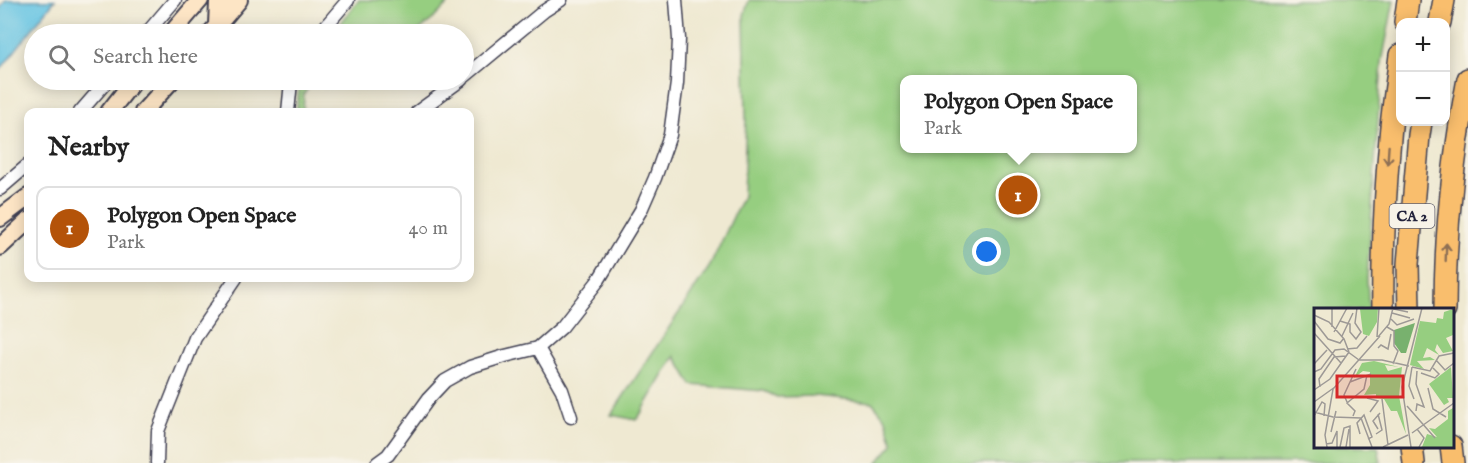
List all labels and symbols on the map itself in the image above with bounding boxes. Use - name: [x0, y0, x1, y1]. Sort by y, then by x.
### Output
- one-way arrow: [1383, 144, 1394, 164]
- pin: 1: [998, 172, 1038, 218]
- road number: CA 2: [1390, 204, 1434, 228]
- your location: [972, 237, 1001, 266]
- one-way arrow: [1440, 242, 1452, 262]
- inset map: [1314, 308, 1453, 448]

